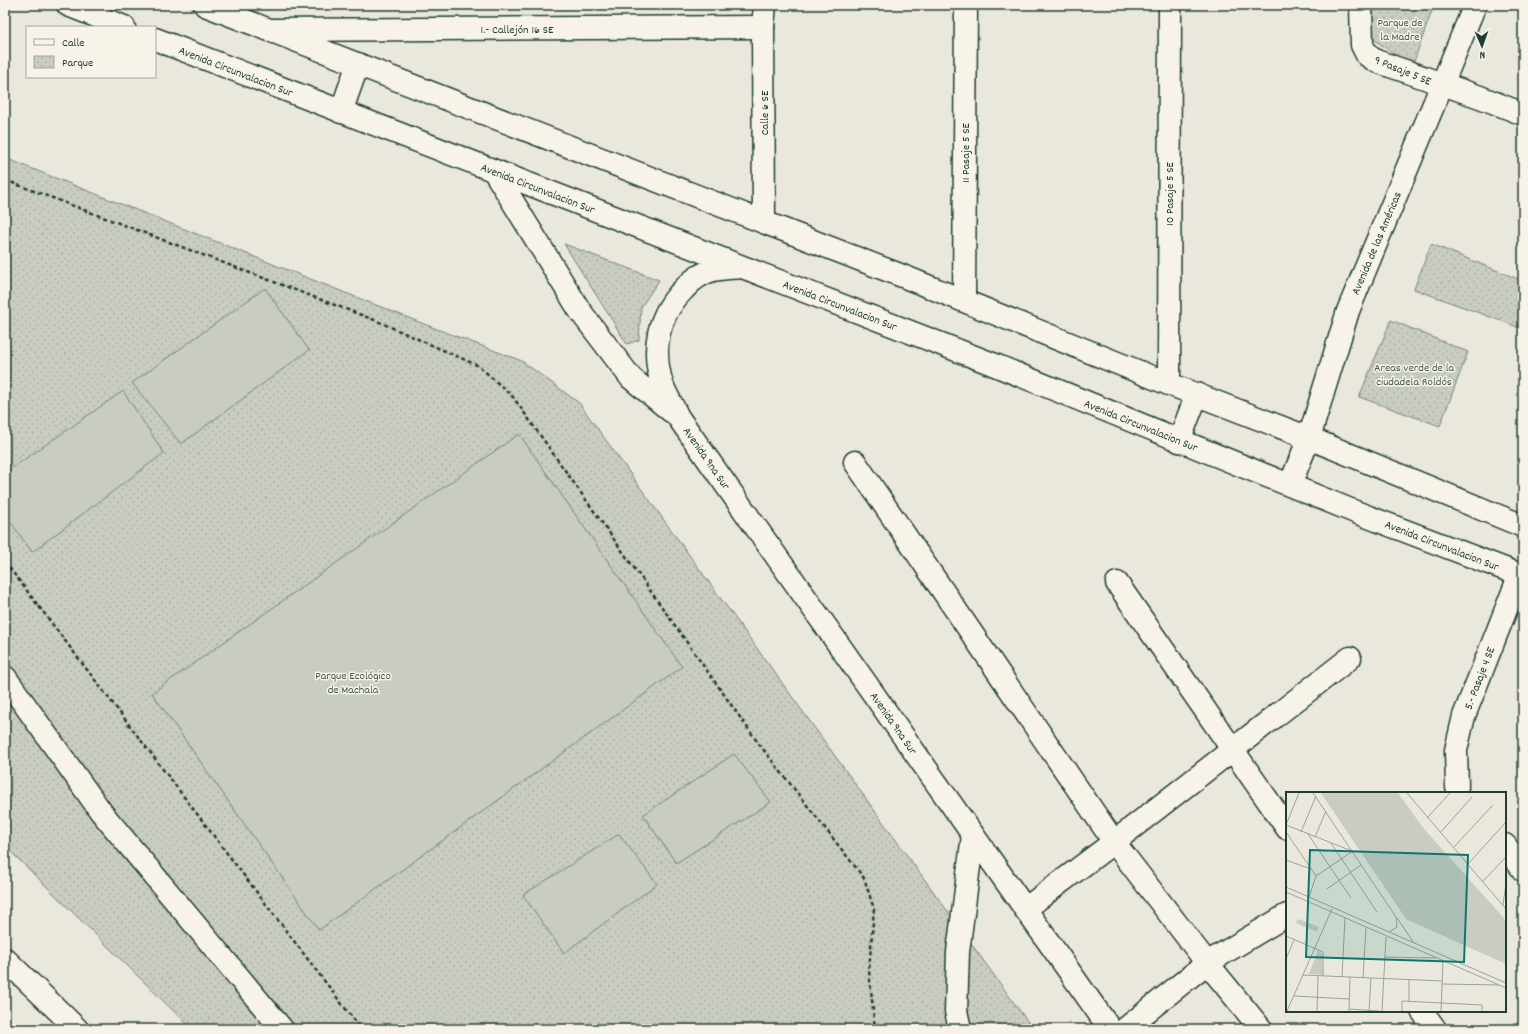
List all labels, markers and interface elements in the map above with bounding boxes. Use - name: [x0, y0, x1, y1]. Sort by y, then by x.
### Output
- park label: Parque de la Madre: [1378, 15, 1422, 46]
- street label: 1.- Callejón 16 SE: [481, 22, 554, 39]
- legend: [26, 26, 156, 78]
- north arrow: [1462, 26, 1502, 66]
- text: Calle: [62, 35, 85, 52]
- street label: Avenida Circunvalacion Sur: [176, 43, 296, 102]
- text: N: [1479, 46, 1485, 62]
- street label: 9 Pasaje 5 SE: [1371, 52, 1434, 91]
- text: Parque: [62, 55, 93, 72]
- street label: Calle 6 SE: [757, 90, 774, 135]
- street label: 11 Pasaje 5 SE: [958, 122, 975, 183]
- street label: Avenida Circunvalacion Sur: [478, 160, 598, 219]
- street label: 10 Pasaje 5 SE: [1162, 162, 1179, 226]
- street label: Avenida de las Américas: [1348, 189, 1407, 298]
- street label: Avenida Circunvalacion Sur: [780, 277, 900, 336]
- park label: Areas verde de la ciudadela Roldós: [1374, 360, 1454, 391]
- street label: Avenida Circunvalacion Sur: [1081, 396, 1200, 457]
- street label: Avenida 9na Sur: [678, 424, 734, 494]
- street label: Avenida Circunvalacion Sur: [1382, 517, 1502, 576]
- street label: 5.- Pasaje 4 SE: [1461, 644, 1500, 712]
- park label: Parque Ecológico de Machala: [315, 668, 391, 699]
- street label: Avenida 9na Sur: [865, 689, 921, 759]
- inset map: [1286, 792, 1506, 1012]

